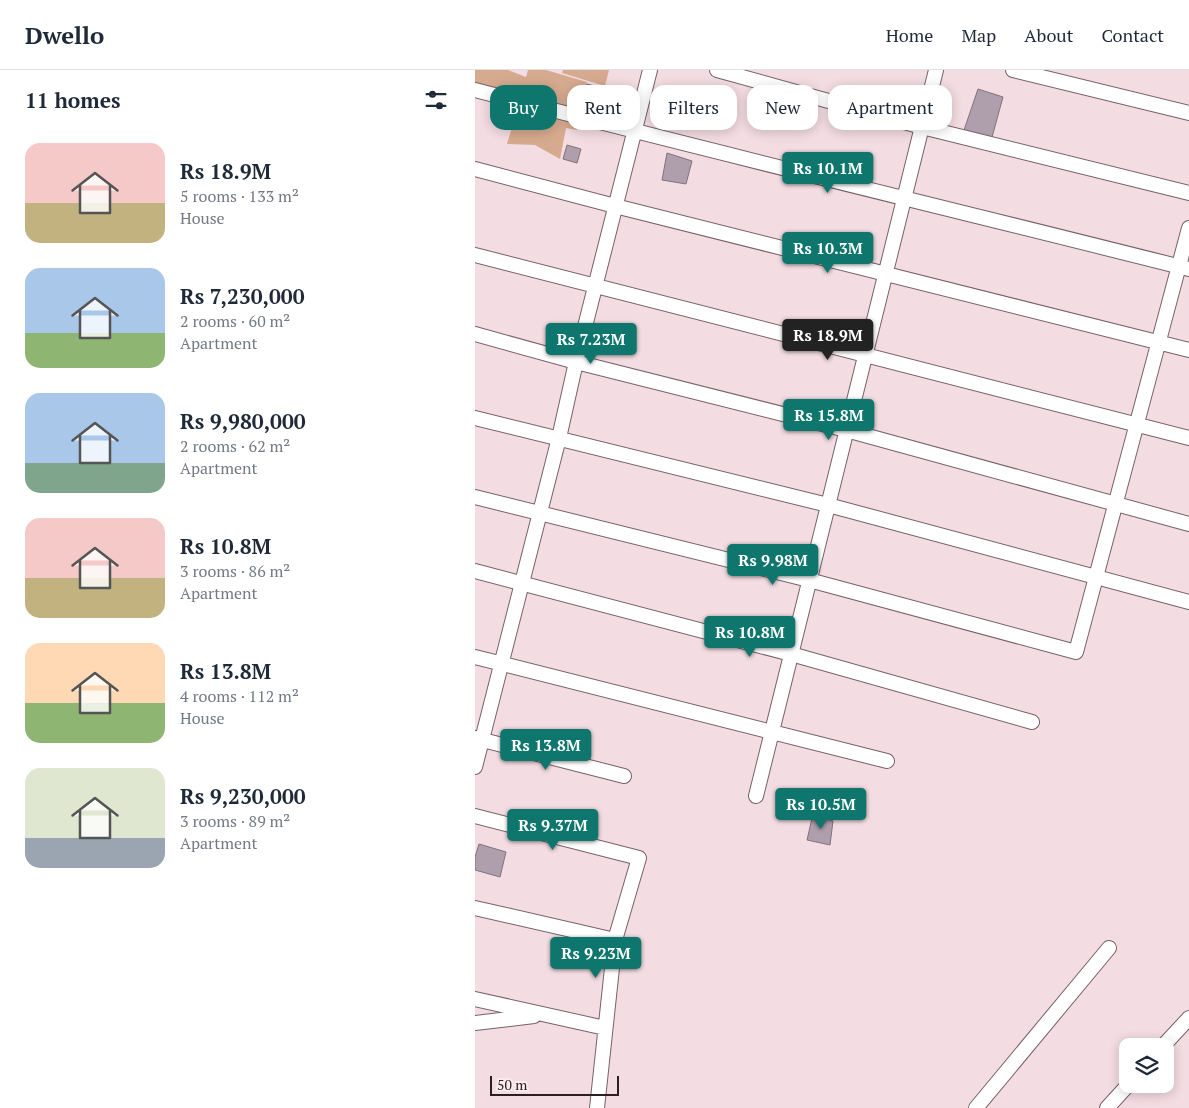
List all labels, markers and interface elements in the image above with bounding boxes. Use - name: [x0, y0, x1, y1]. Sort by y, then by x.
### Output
- text: Dwello: [25, 19, 104, 51]
- text: Home: [886, 23, 933, 47]
- text: Map: [961, 23, 996, 47]
- text: About: [1024, 23, 1073, 47]
- text: Contact: [1101, 23, 1164, 47]
- chip: Buy: [490, 85, 557, 130]
- chip: Rent: [567, 85, 640, 130]
- chip: Filters: [650, 85, 737, 130]
- chip: New: [747, 85, 818, 130]
- chip: Apartment: [828, 85, 952, 130]
- text: 11 homes: [25, 86, 121, 114]
- icon: filters: [422, 86, 450, 114]
- pin: Rs 10.1M: [776, 152, 880, 194]
- text: Rs 18.9M: [180, 157, 271, 185]
- text: Rs 10.1M: [793, 157, 863, 179]
- icon: home: [65, 163, 125, 223]
- text: 5 rooms · 133 m²: [180, 185, 299, 207]
- text: House: [180, 207, 225, 229]
- pin: Rs 10.3M: [776, 232, 880, 274]
- text: Rs 10.3M: [793, 237, 863, 259]
- text: Rs 7,230,000: [180, 282, 305, 310]
- icon: home: [65, 288, 125, 348]
- text: 2 rooms · 60 m²: [180, 310, 290, 332]
- pin: Rs 18.9M: [776, 318, 880, 361]
- pin: Rs 7.23M: [539, 322, 643, 365]
- text: Rs 18.9M: [793, 324, 863, 346]
- text: Rs 7.23M: [557, 328, 625, 350]
- text: Apartment: [180, 332, 257, 354]
- pin: Rs 15.8M: [777, 398, 881, 441]
- text: Rs 15.8M: [794, 404, 864, 426]
- text: Rs 9,980,000: [180, 407, 306, 435]
- icon: home: [65, 413, 125, 473]
- text: 2 rooms · 62 m²: [180, 435, 290, 457]
- text: Apartment: [180, 457, 257, 479]
- text: Rs 10.8M: [180, 532, 271, 560]
- icon: home: [65, 538, 125, 598]
- pin: Rs 9.98M: [721, 544, 825, 586]
- text: Rs 9.98M: [738, 549, 808, 571]
- text: 3 rooms · 86 m²: [180, 560, 290, 582]
- text: Apartment: [180, 582, 257, 604]
- pin: Rs 10.8M: [698, 616, 802, 658]
- text: Rs 10.8M: [715, 621, 785, 643]
- text: Rs 13.8M: [180, 657, 271, 685]
- icon: home: [65, 663, 125, 723]
- text: 4 rooms · 112 m²: [180, 685, 299, 707]
- text: House: [180, 707, 225, 729]
- pin: Rs 13.8M: [494, 728, 598, 771]
- text: Rs 13.8M: [511, 734, 581, 756]
- text: Rs 9,230,000: [180, 782, 306, 810]
- icon: home: [65, 788, 125, 848]
- pin: Rs 10.5M: [769, 788, 873, 830]
- text: Rs 10.5M: [786, 793, 856, 815]
- pin: Rs 9.37M: [501, 808, 605, 851]
- text: 3 rooms · 89 m²: [180, 810, 290, 832]
- text: Rs 9.37M: [518, 814, 588, 836]
- text: Apartment: [180, 832, 257, 854]
- pin: Rs 9.23M: [544, 936, 648, 979]
- text: Rs 9.23M: [561, 942, 631, 964]
- map controls: [1119, 1038, 1174, 1093]
- button: layers: [1119, 1038, 1174, 1093]
- scale bar: [490, 1073, 619, 1096]
- text: 50 m: [497, 1075, 527, 1094]

